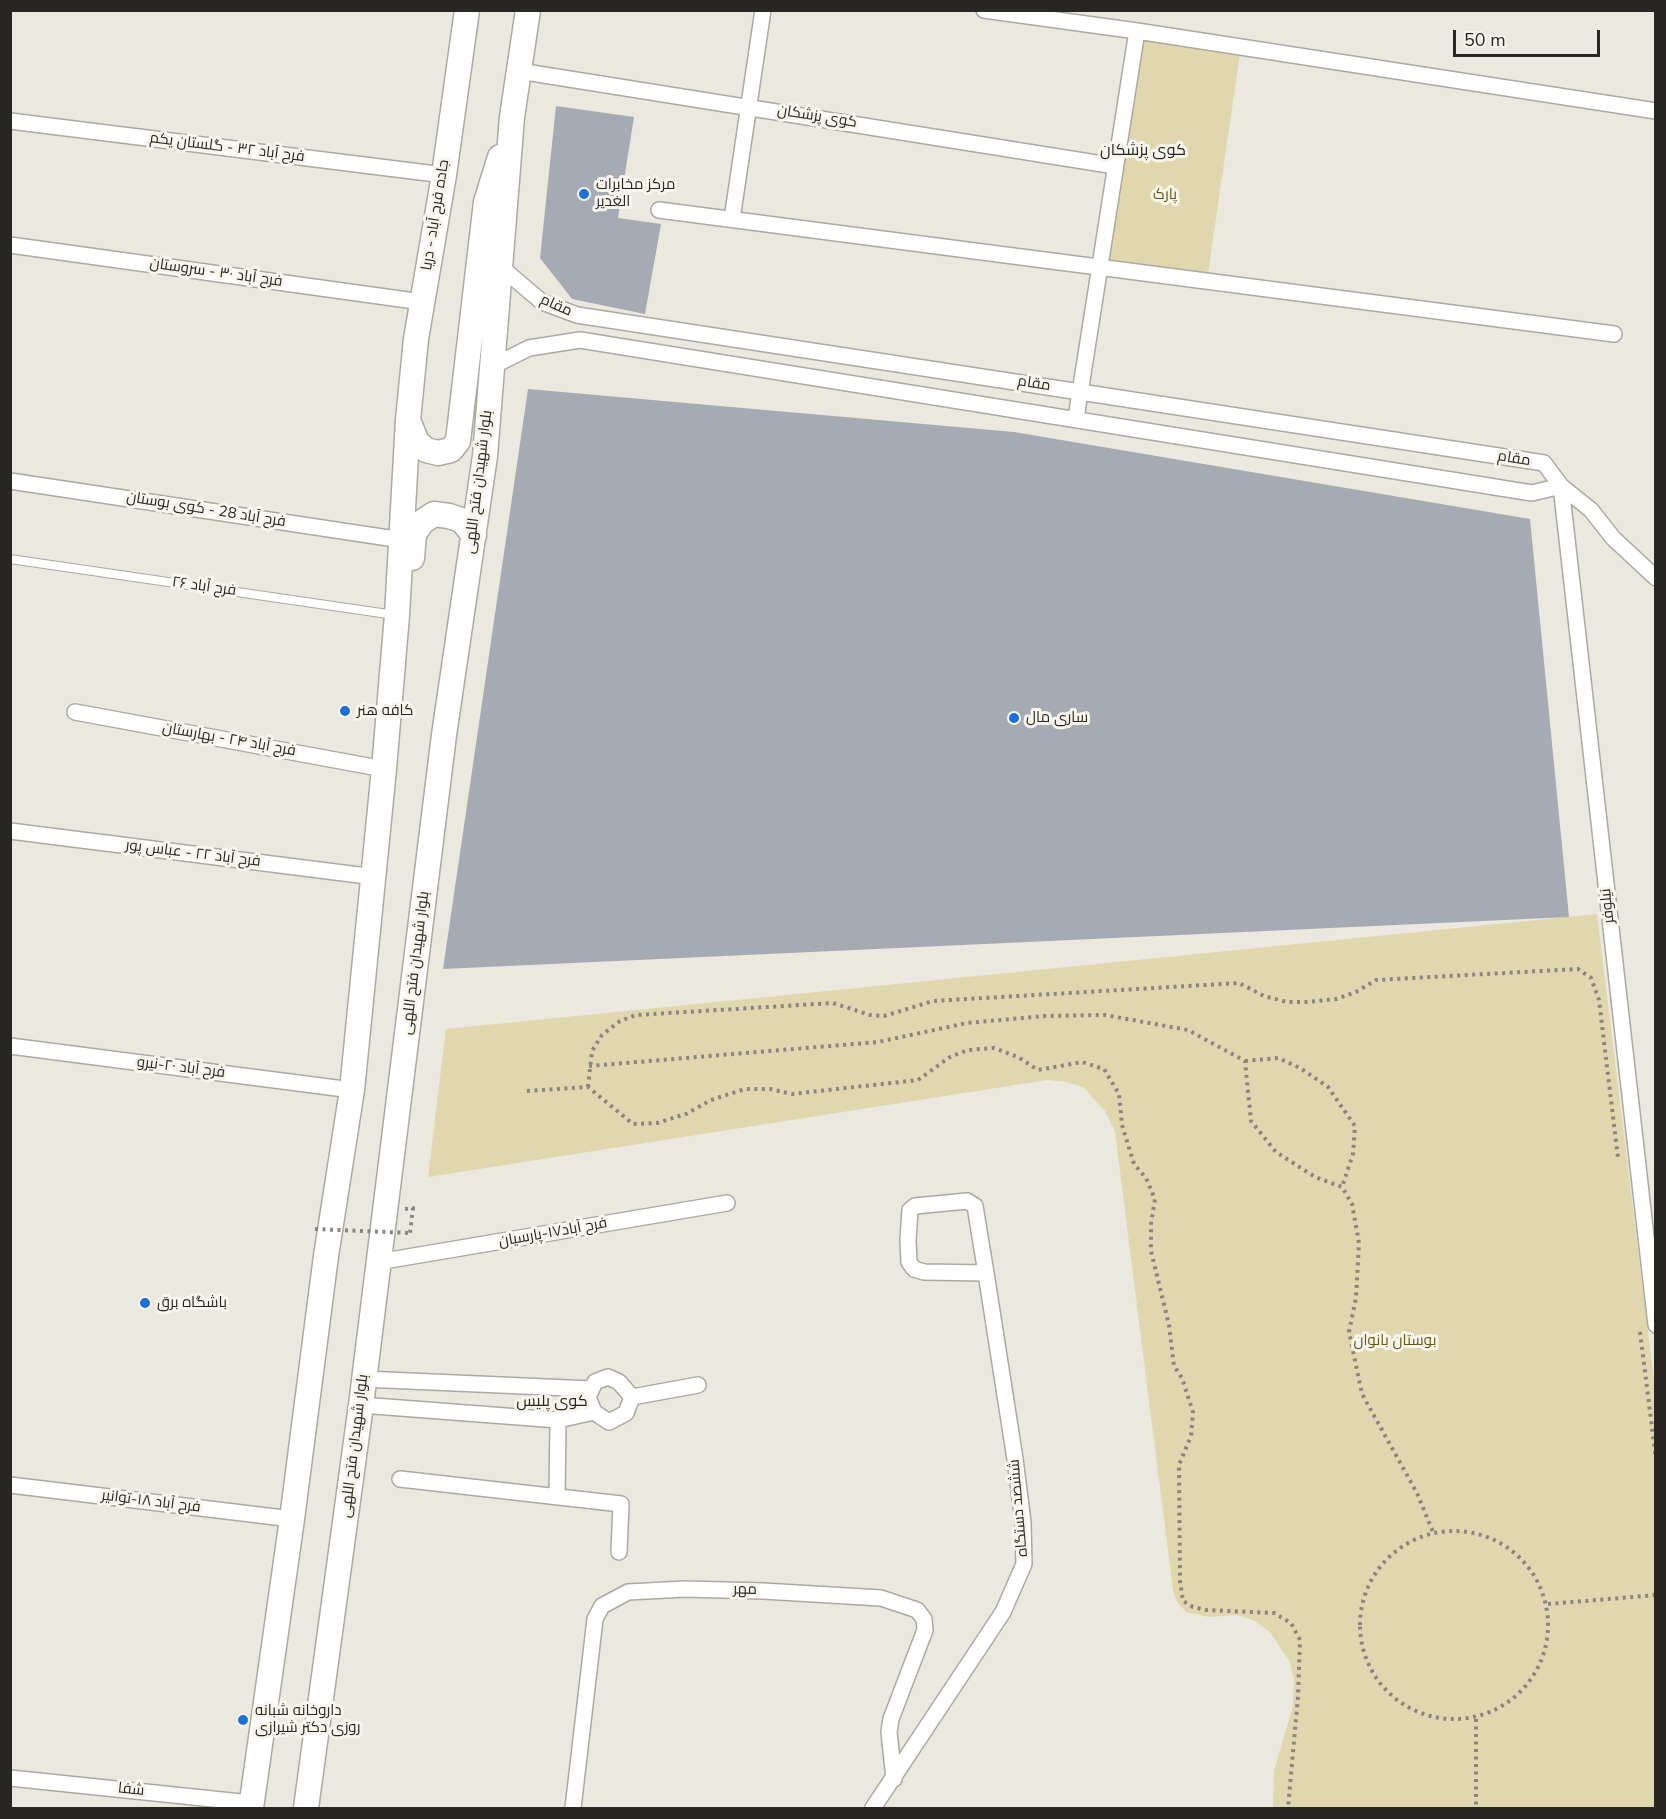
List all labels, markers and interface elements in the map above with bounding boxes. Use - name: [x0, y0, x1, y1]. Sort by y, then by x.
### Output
- scale bar: [1456, 18, 1603, 56]
- text: 50 m: [1464, 28, 1506, 52]
- street label: کوی پزشکان: [776, 102, 858, 132]
- street label: فرح آباد ۳۲ - گلستان یکم: [149, 130, 305, 166]
- district label: کوی پزشکان: [1100, 141, 1186, 161]
- street label: جاده فرح آباد - دریا: [418, 158, 454, 272]
- place label: مرکز مخابرات الغدیر: [596, 176, 675, 211]
- park label: پارک: [1153, 186, 1177, 204]
- marker: مرکز مخابرات الغدیر: [577, 187, 591, 201]
- street label: فرح آباد ۳۰ - سروستان: [149, 255, 283, 291]
- street label: مقام: [537, 291, 575, 321]
- street label: مقام: [1016, 373, 1052, 395]
- street label: بلوار شهیدان فتح اللهی: [461, 409, 497, 555]
- street label: مقام: [1496, 448, 1532, 470]
- street label: فرح آباد 28 - کوی بوستان: [125, 489, 287, 531]
- street label: فرح آباد ۲۶: [171, 574, 237, 600]
- place label: کافه هنر: [357, 702, 413, 720]
- marker: کافه هنر: [338, 704, 352, 718]
- place label: ساری مال: [1026, 709, 1088, 727]
- marker: ساری مال: [1007, 711, 1021, 725]
- street label: فرح آباد ۲۴ - بهارستان: [161, 719, 297, 761]
- street label: فرح آباد ۲۲ - عباس پور: [124, 837, 262, 871]
- street label: نیلوفر: [1597, 888, 1619, 924]
- street label: بلوار شهیدان فتح اللهی: [398, 890, 434, 1036]
- street label: فرح آباد ۲۰-نیرو: [136, 1054, 226, 1082]
- street label: فرح آباد۱۷-پارسیان: [497, 1215, 609, 1251]
- place label: باشگاه برق: [157, 1294, 227, 1312]
- marker: باشگاه برق: [138, 1296, 152, 1310]
- park label: بوستان بانوان: [1354, 1332, 1436, 1350]
- street label: بلوار شهیدان فتح اللهی: [337, 1373, 373, 1519]
- district label: کوی پلیس: [516, 1392, 588, 1412]
- street label: ششصد دستگاه: [1006, 1458, 1032, 1558]
- street label: فرح آباد ۱۸-توانیر: [100, 1487, 202, 1517]
- street label: مهر: [733, 1581, 757, 1599]
- place label: داروخانه شبانه روزی دکتر شیرازی: [255, 1702, 360, 1737]
- marker: داروخانه شبانه روزی دکتر شیرازی: [236, 1713, 250, 1727]
- street label: شفا: [117, 1780, 145, 1800]

